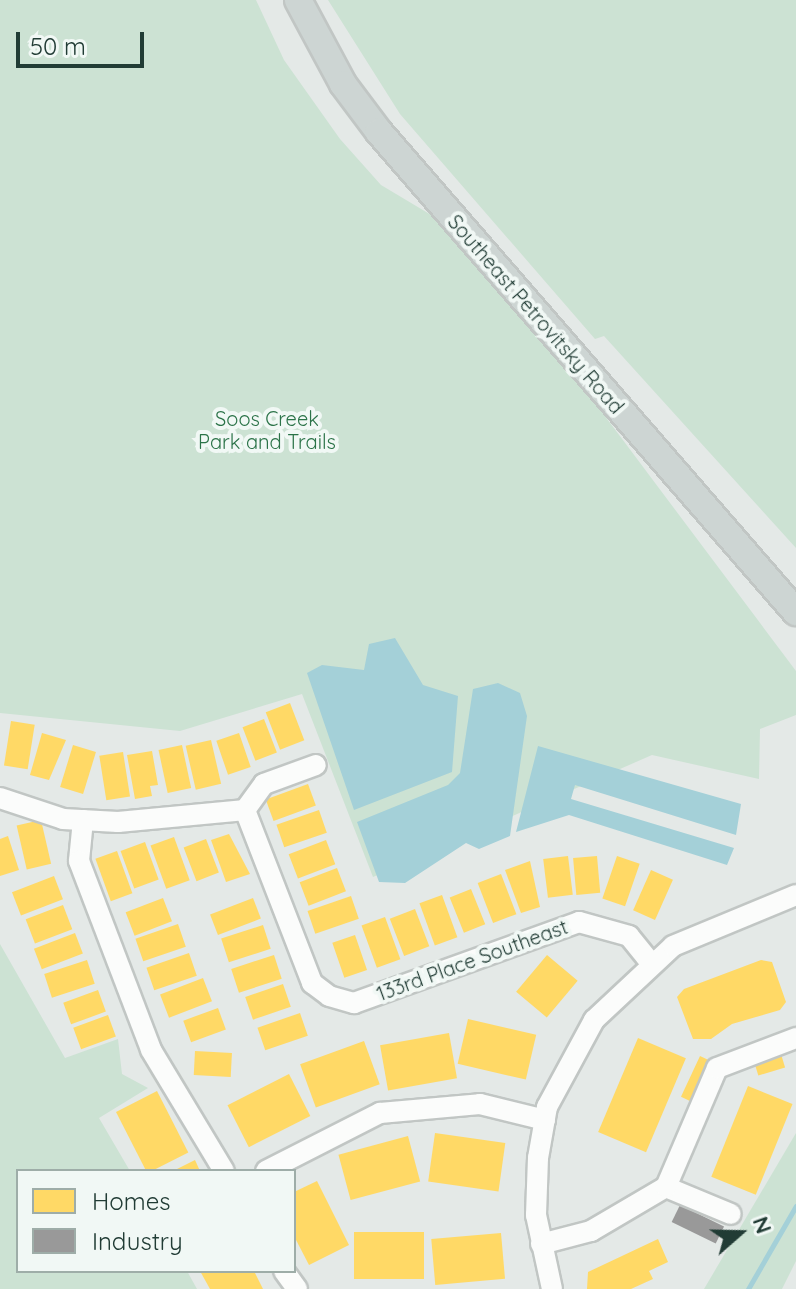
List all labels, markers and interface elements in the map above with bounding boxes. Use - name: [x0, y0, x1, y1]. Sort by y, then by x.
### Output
- scale bar: [20, 16, 148, 66]
- text: 50 m: [30, 31, 86, 61]
- street label: Southeast Petrovitsky Road: [443, 210, 629, 418]
- park label: Soos Creek Park and Trails: [198, 406, 336, 453]
- street label: 133rd Place Southeast: [373, 914, 571, 1006]
- legend: [16, 1169, 296, 1273]
- text: Homes: [92, 1186, 170, 1216]
- north arrow: [700, 1193, 780, 1273]
- text: N: [747, 1212, 778, 1237]
- text: Industry: [92, 1226, 183, 1256]

